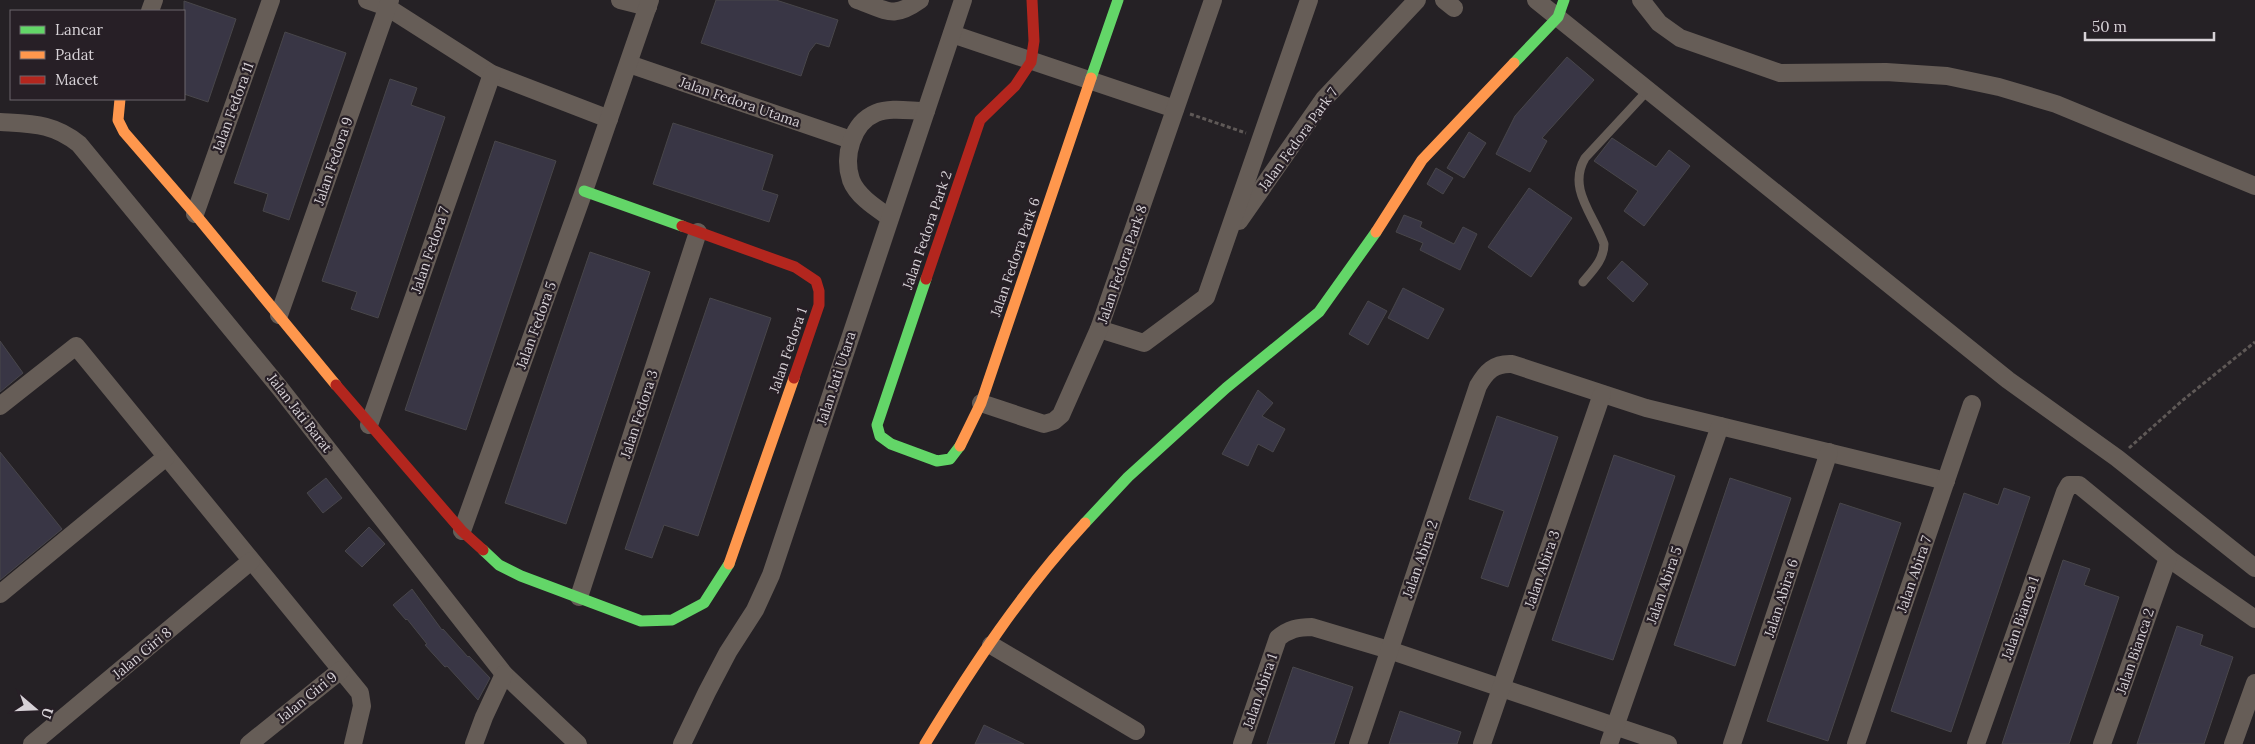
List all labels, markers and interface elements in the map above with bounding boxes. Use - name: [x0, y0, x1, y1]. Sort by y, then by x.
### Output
- legend: [10, 10, 185, 100]
- scale bar: [2085, 10, 2214, 42]
- text: 50 m: [2092, 17, 2127, 36]
- text: Lancar: [55, 20, 104, 39]
- text: Padat: [55, 45, 94, 64]
- street label: Jalan Fedora 11: [208, 60, 258, 155]
- text: Macet: [55, 70, 98, 89]
- street label: Jalan Fedora Utama: [676, 73, 803, 131]
- street label: Jalan Fedora Park 7: [1254, 83, 1342, 195]
- street label: Jalan Fedora 9: [309, 115, 356, 208]
- street label: Jalan Fedora Park 2: [898, 168, 956, 293]
- street label: Jalan Fedora Park 6: [986, 195, 1044, 320]
- street label: Jalan Fedora Park 8: [1093, 202, 1151, 327]
- street label: Jalan Fedora 7: [406, 204, 453, 297]
- street label: Jalan Fedora 5: [512, 279, 560, 372]
- street label: Jalan Fedora 1: [765, 305, 811, 396]
- street label: Jalan Jati Utara: [812, 329, 860, 428]
- street label: Jalan Fedora 3: [616, 367, 662, 461]
- street label: Jalan Jati Barat: [263, 369, 337, 456]
- street label: Jalan Abira 2: [1398, 518, 1442, 601]
- street label: Jalan Abira 3: [1520, 528, 1564, 611]
- street label: Jalan Abira 7: [1892, 533, 1936, 616]
- street label: Jalan Abira 5: [1642, 544, 1686, 627]
- street label: Jalan Abira 6: [1760, 557, 1802, 640]
- street label: Jalan Bianca 1: [1997, 574, 2043, 663]
- street label: Jalan Bianca 2: [2112, 606, 2158, 697]
- street label: Jalan Giri 8: [108, 623, 175, 684]
- street label: Jalan Abira 1: [1238, 651, 1281, 732]
- street label: Jalan Giri 9: [273, 667, 341, 727]
- north arrow: [10, 684, 60, 734]
- text: U: [37, 705, 58, 722]

